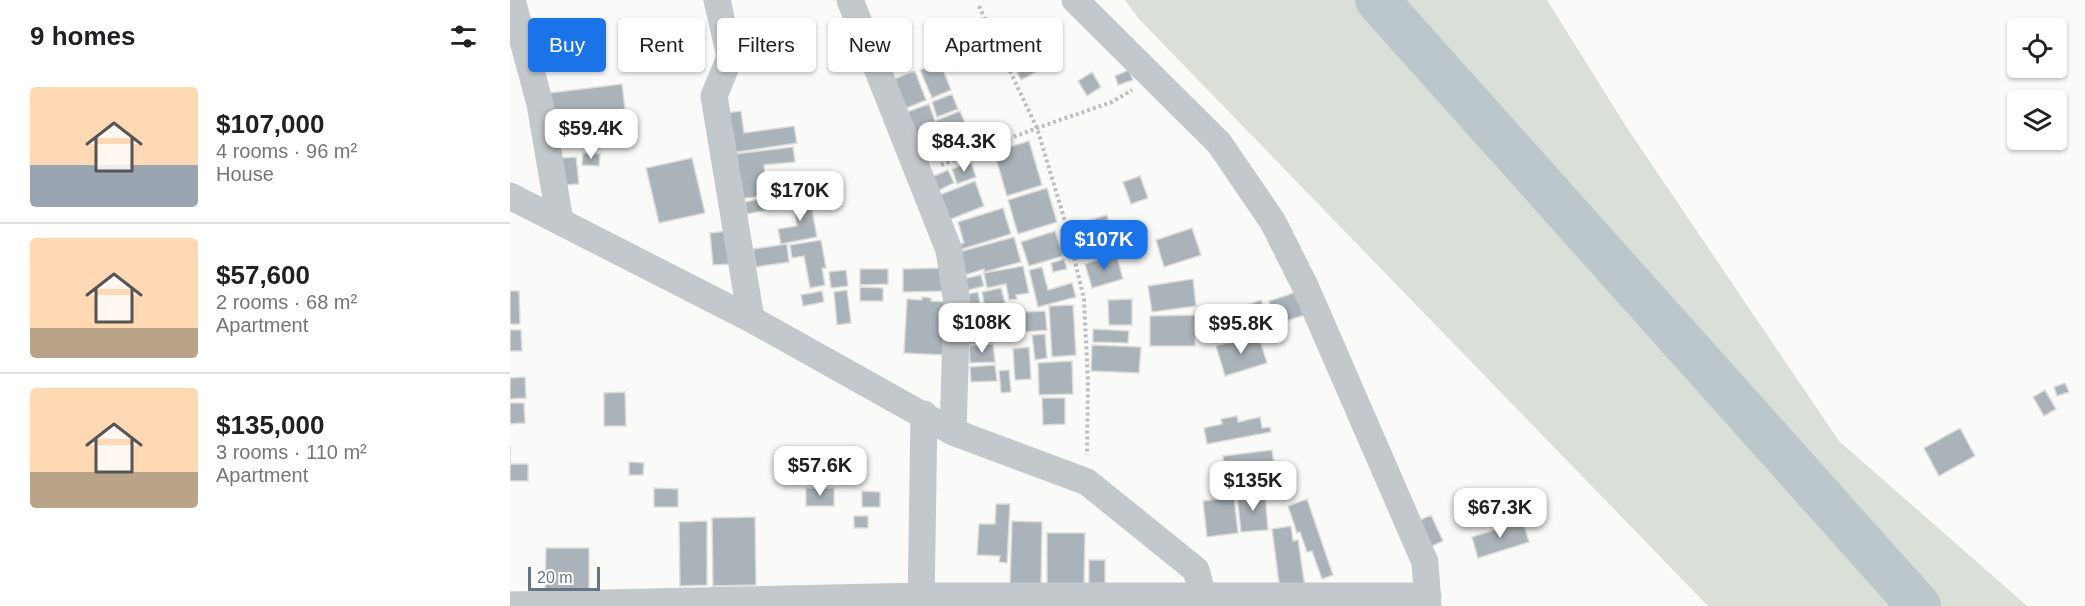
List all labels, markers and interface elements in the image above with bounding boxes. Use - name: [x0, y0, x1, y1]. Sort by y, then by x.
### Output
- chip: Buy: [528, 18, 606, 72]
- chip: Rent: [618, 18, 705, 72]
- chip: Filters: [717, 18, 816, 72]
- chip: New: [828, 18, 912, 72]
- chip: Apartment: [924, 18, 1063, 72]
- map controls: [2007, 18, 2067, 150]
- button: locate: [2007, 18, 2067, 78]
- icon: filters: [447, 20, 480, 53]
- text: 9 homes: [30, 21, 136, 51]
- button: layers: [2007, 90, 2067, 150]
- text: $107,000: [216, 109, 324, 139]
- pin: $59.4K: [542, 109, 640, 160]
- icon: home: [78, 111, 150, 183]
- text: $59.4K: [559, 117, 623, 139]
- pin: $84.3K: [915, 122, 1013, 173]
- text: $84.3K: [932, 130, 996, 152]
- text: 4 rooms · 96 m²: [216, 140, 357, 162]
- text: House: [216, 163, 274, 185]
- pin: $170K: [758, 171, 842, 222]
- text: $170K: [771, 179, 829, 201]
- pin: $107K: [1062, 220, 1146, 271]
- text: $107K: [1075, 228, 1133, 250]
- text: $57,600: [216, 260, 310, 290]
- icon: home: [78, 262, 150, 334]
- text: 2 rooms · 68 m²: [216, 291, 357, 313]
- pin: $108K: [940, 303, 1024, 354]
- pin: $95.8K: [1192, 304, 1290, 355]
- text: $108K: [953, 311, 1011, 333]
- text: $95.8K: [1209, 312, 1273, 334]
- text: Apartment: [216, 314, 308, 336]
- text: $135,000: [216, 410, 324, 440]
- icon: home: [78, 412, 150, 484]
- text: 3 rooms · 110 m²: [216, 441, 367, 463]
- pin: $57.6K: [771, 446, 869, 497]
- text: $57.6K: [788, 454, 852, 476]
- pin: $135K: [1211, 461, 1295, 512]
- text: Apartment: [216, 464, 308, 486]
- text: $135K: [1224, 469, 1282, 491]
- pin: $67.3K: [1451, 488, 1549, 539]
- text: $67.3K: [1468, 496, 1532, 518]
- scale bar: [528, 564, 600, 592]
- text: 20 m: [537, 569, 573, 586]

